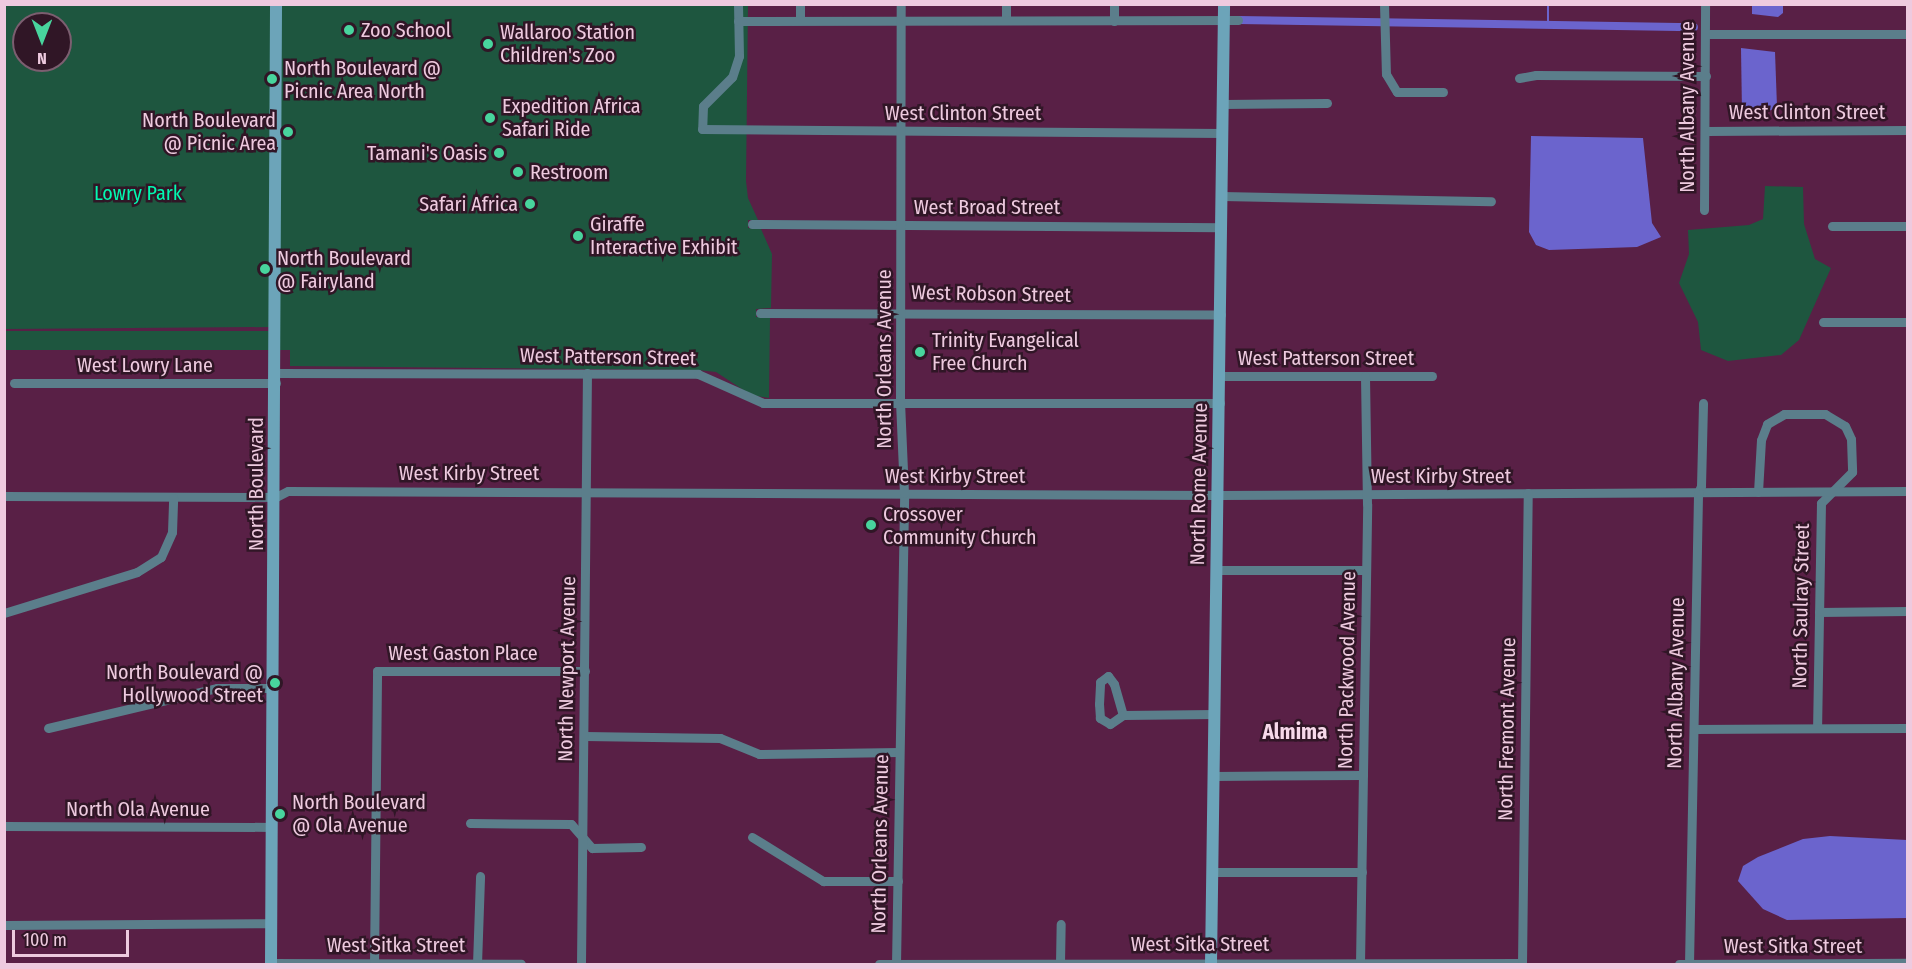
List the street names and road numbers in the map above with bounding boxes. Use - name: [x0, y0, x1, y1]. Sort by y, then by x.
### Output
- street label: North Albany Avenue: [1675, 21, 1699, 193]
- street label: West Clinton Street: [1729, 100, 1885, 124]
- street label: West Clinton Street: [885, 101, 1041, 125]
- street label: West Broad Street: [914, 195, 1060, 219]
- street label: North Orleans Avenue: [872, 269, 896, 449]
- street label: West Robson Street: [911, 281, 1071, 307]
- street label: West Patterson Street: [520, 343, 696, 371]
- street label: West Patterson Street: [1238, 346, 1414, 370]
- street label: West Lowry Lane: [77, 353, 213, 377]
- street label: North Rome Avenue: [1186, 403, 1212, 565]
- street label: North Boulevard: [244, 417, 268, 551]
- street label: West Kirby Street: [399, 461, 539, 485]
- street label: West Kirby Street: [885, 464, 1025, 488]
- street label: West Kirby Street: [1371, 464, 1511, 488]
- street label: North Saulray Street: [1788, 523, 1814, 689]
- street label: North Packwood Avenue: [1333, 571, 1361, 769]
- street label: North Newport Avenue: [553, 576, 581, 762]
- street label: North Albany Avenue: [1663, 597, 1689, 769]
- street label: North Fremont Avenue: [1493, 637, 1521, 821]
- street label: West Gaston Place: [388, 641, 538, 665]
- street label: North Orleans Avenue: [866, 754, 894, 934]
- street label: North Ola Avenue: [66, 797, 210, 821]
- street label: West Sitka Street: [1131, 932, 1269, 956]
- street label: West Sitka Street: [327, 933, 465, 957]
- street label: West Sitka Street: [1724, 934, 1862, 958]

